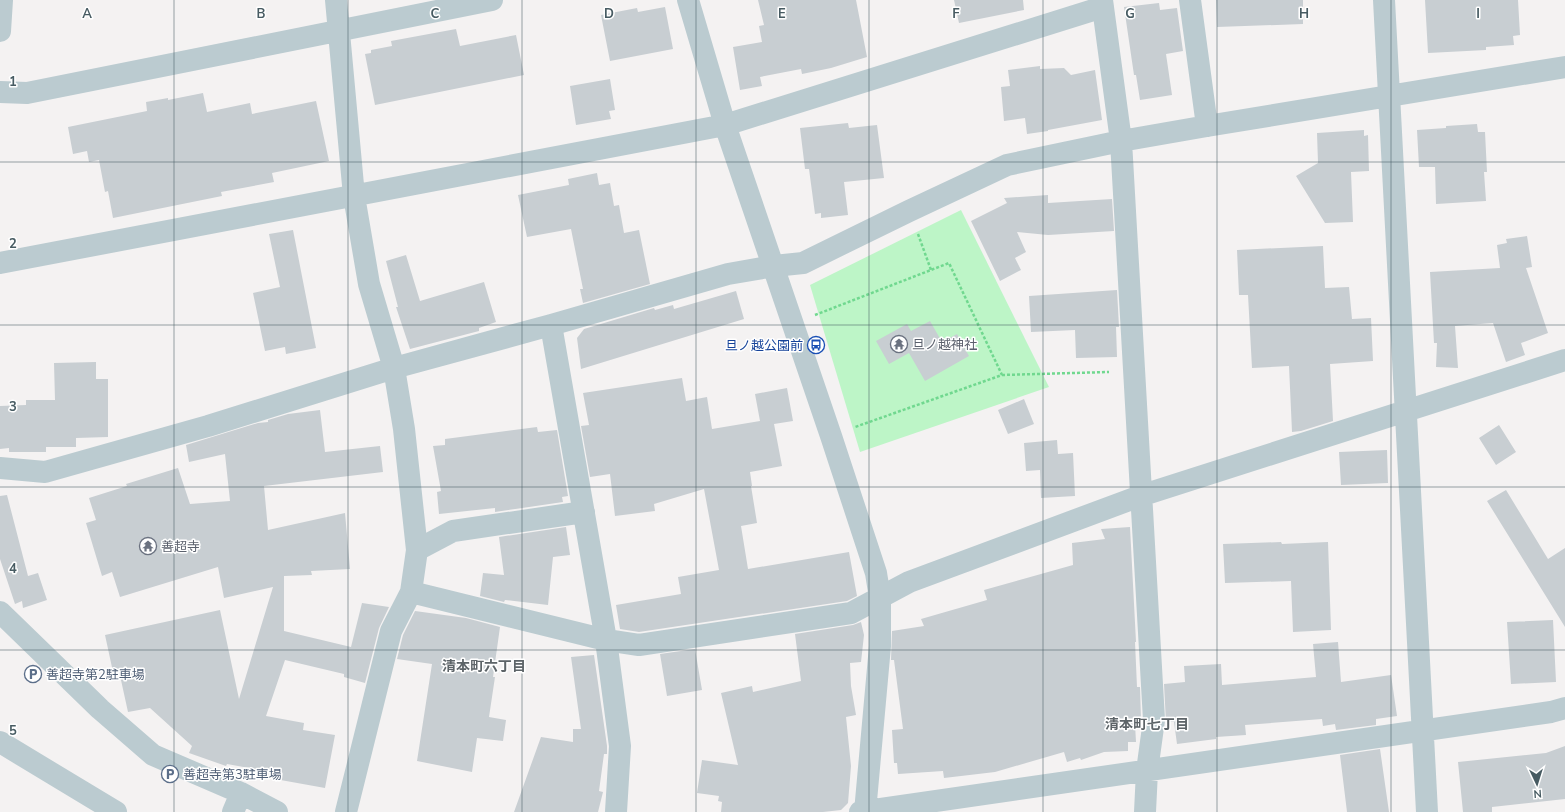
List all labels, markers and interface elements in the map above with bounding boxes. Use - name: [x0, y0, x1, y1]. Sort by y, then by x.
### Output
- text: A: [82, 5, 92, 23]
- text: B: [257, 5, 266, 23]
- text: C: [431, 5, 440, 23]
- text: D: [604, 5, 614, 23]
- text: E: [778, 5, 786, 23]
- text: F: [952, 5, 960, 23]
- text: G: [1125, 5, 1135, 23]
- text: H: [1299, 5, 1309, 23]
- text: I: [1476, 5, 1480, 23]
- text: 1: [9, 73, 17, 91]
- text: 2: [9, 235, 17, 253]
- temple icon: 旦ノ越神社: [889, 334, 909, 354]
- bus stop icon: 旦ノ越公園前: [806, 335, 826, 355]
- place label: 旦ノ越神社: [912, 336, 977, 354]
- place label: 旦ノ越公園前: [725, 337, 803, 355]
- text: 3: [9, 398, 17, 416]
- temple icon: 善超寺: [138, 536, 158, 556]
- place label: 善超寺: [161, 538, 200, 556]
- text: 4: [9, 560, 17, 578]
- district label: 清本町六丁目: [442, 657, 526, 676]
- parking icon: 善超寺第2駐車場: [23, 664, 43, 684]
- place label: 善超寺第2駐車場: [46, 666, 145, 684]
- district label: 清本町七丁目: [1105, 715, 1189, 734]
- text: 5: [9, 722, 17, 740]
- parking icon: 善超寺第3駐車場: [160, 764, 180, 784]
- north arrow: [1517, 764, 1557, 804]
- place label: 善超寺第3駐車場: [183, 766, 282, 784]
- text: N: [1533, 786, 1542, 801]

